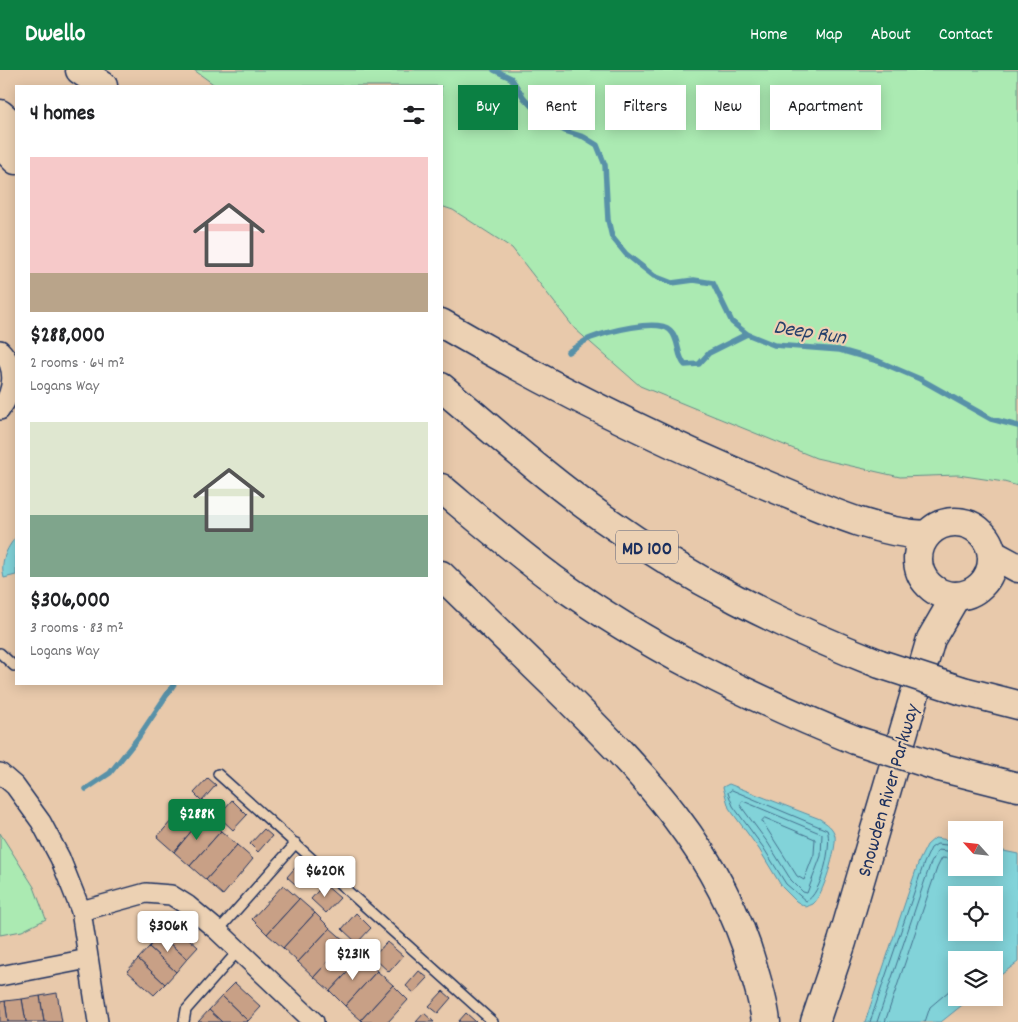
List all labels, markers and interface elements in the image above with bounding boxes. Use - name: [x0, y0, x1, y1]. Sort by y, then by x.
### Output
- text: Dwello: [25, 18, 86, 52]
- text: Home: [750, 23, 787, 48]
- text: Map: [815, 23, 843, 48]
- text: About: [871, 23, 911, 48]
- text: Contact: [939, 23, 993, 48]
- chip: Buy: [458, 85, 518, 130]
- chip: Rent: [528, 85, 595, 130]
- chip: Filters: [605, 85, 686, 130]
- chip: New: [696, 85, 760, 130]
- chip: Apartment: [770, 85, 881, 130]
- text: 4 homes: [30, 100, 95, 130]
- icon: filters: [400, 101, 428, 129]
- icon: home: [184, 190, 274, 280]
- water label: Deep Run: [771, 313, 849, 355]
- text: $288,000: [30, 322, 105, 352]
- text: 2 rooms · 64 m²: [30, 352, 125, 375]
- text: Logans Way: [30, 375, 99, 398]
- icon: home: [184, 455, 274, 545]
- road number: MD 100: [616, 531, 678, 564]
- text: $306,000: [30, 587, 110, 617]
- text: 3 rooms · 83 m²: [30, 617, 124, 640]
- text: Logans Way: [30, 640, 99, 663]
- street label: Snowden River Parkway: [852, 700, 928, 881]
- pin: $288K: [162, 798, 232, 841]
- text: $288K: [179, 803, 215, 826]
- north arrow: [948, 821, 1002, 876]
- map controls: [948, 821, 1003, 1006]
- pin: $620K: [290, 856, 360, 898]
- text: $620K: [305, 860, 345, 883]
- button: locate: [948, 886, 1003, 941]
- pin: $306K: [133, 910, 203, 953]
- text: $306K: [148, 915, 188, 938]
- pin: $231K: [318, 938, 388, 981]
- text: $231K: [336, 943, 370, 966]
- button: layers: [948, 951, 1003, 1006]

